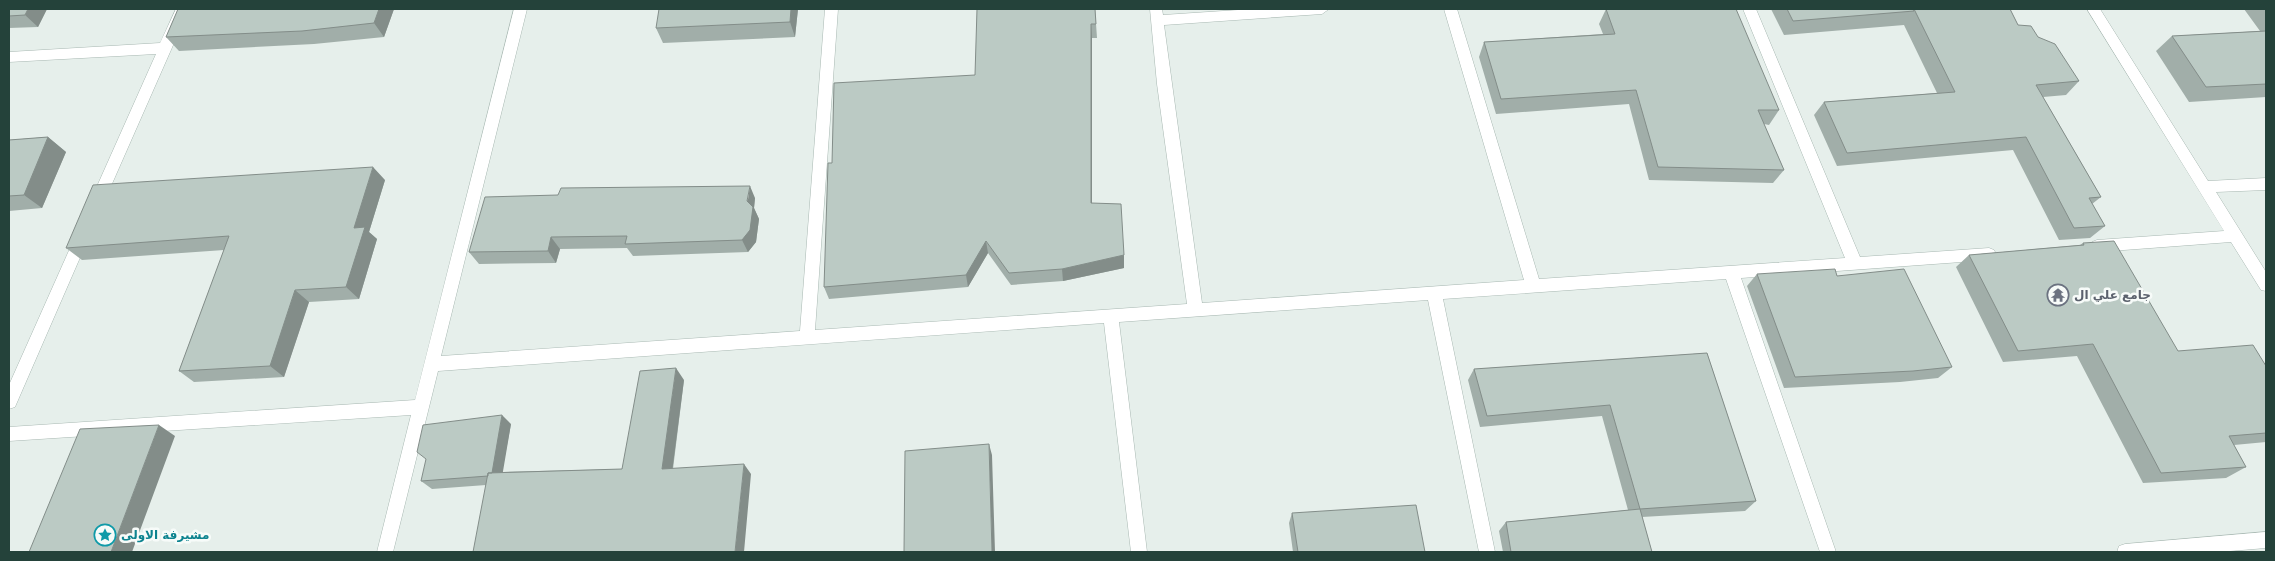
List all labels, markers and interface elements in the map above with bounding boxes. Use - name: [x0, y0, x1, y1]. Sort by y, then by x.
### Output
- temple icon: جامع علي ال: [2046, 283, 2070, 307]
- place label: جامع علي ال: [2074, 288, 2151, 302]
- place icon: مشيرفة الاولى: [93, 523, 117, 547]
- place label: مشيرفة الاولى: [121, 528, 209, 543]

